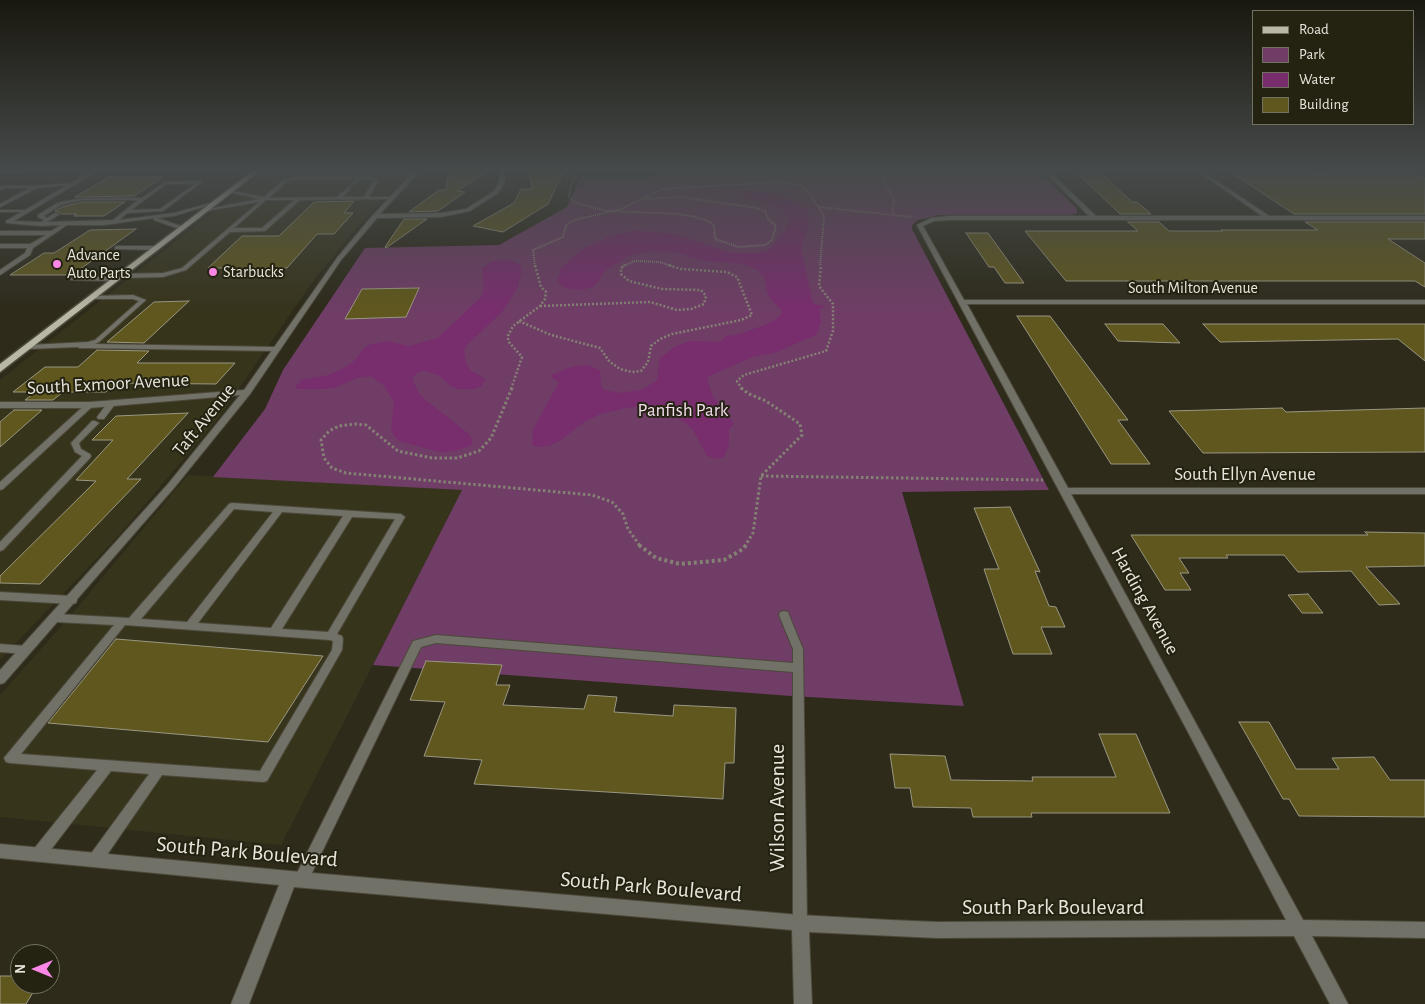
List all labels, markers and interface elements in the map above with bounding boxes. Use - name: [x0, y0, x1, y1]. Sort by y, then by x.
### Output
- legend: [1252, 10, 1415, 125]
- text: Road: [1299, 22, 1329, 37]
- text: Park: [1299, 47, 1325, 62]
- text: Water: [1299, 72, 1335, 87]
- text: Building: [1299, 97, 1349, 112]
- place label: Advance Auto Parts: [67, 245, 131, 283]
- marker: Advance Auto Parts: [51, 258, 63, 270]
- place label: Starbucks: [223, 262, 284, 282]
- marker: Starbucks: [207, 266, 219, 278]
- street label: South Milton Avenue: [1128, 278, 1258, 298]
- street label: South Exmoor Avenue: [26, 368, 190, 400]
- street label: Taft Avenue: [168, 379, 240, 461]
- park label: Panfish Park: [638, 399, 728, 421]
- street label: South Ellyn Avenue: [1174, 463, 1316, 485]
- street label: Harding Avenue: [1106, 543, 1184, 659]
- street label: Wilson Avenue: [764, 744, 790, 872]
- street label: South Park Boulevard: [155, 831, 339, 873]
- street label: South Park Boulevard: [559, 866, 743, 908]
- street label: South Park Boulevard: [962, 894, 1144, 920]
- north arrow: [10, 944, 60, 994]
- text: N: [14, 964, 28, 974]

